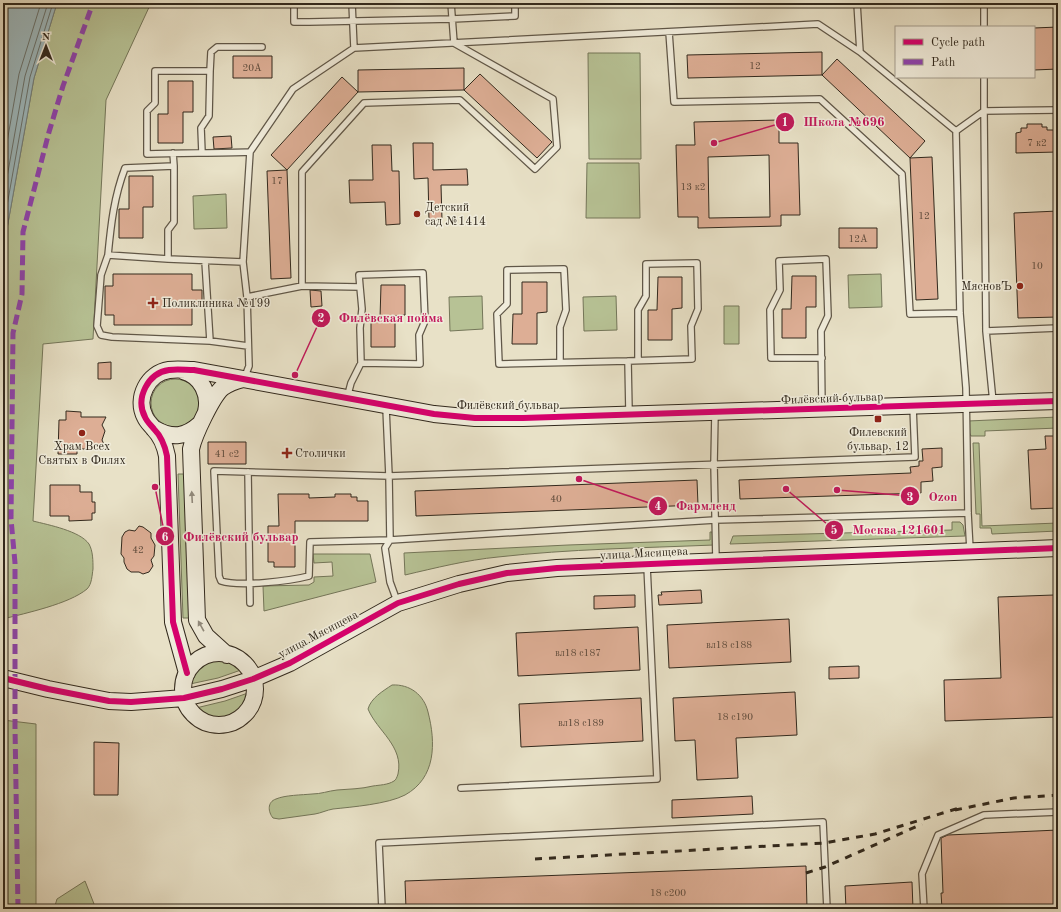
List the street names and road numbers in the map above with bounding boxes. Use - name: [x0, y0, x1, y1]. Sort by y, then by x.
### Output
- street label: Филёвский бульвар: [781, 391, 884, 407]
- street label: Филёвский бульвар: [457, 400, 559, 412]
- street label: улица Мясищева: [600, 546, 689, 562]
- street label: улица Мясищева: [277, 609, 360, 661]

